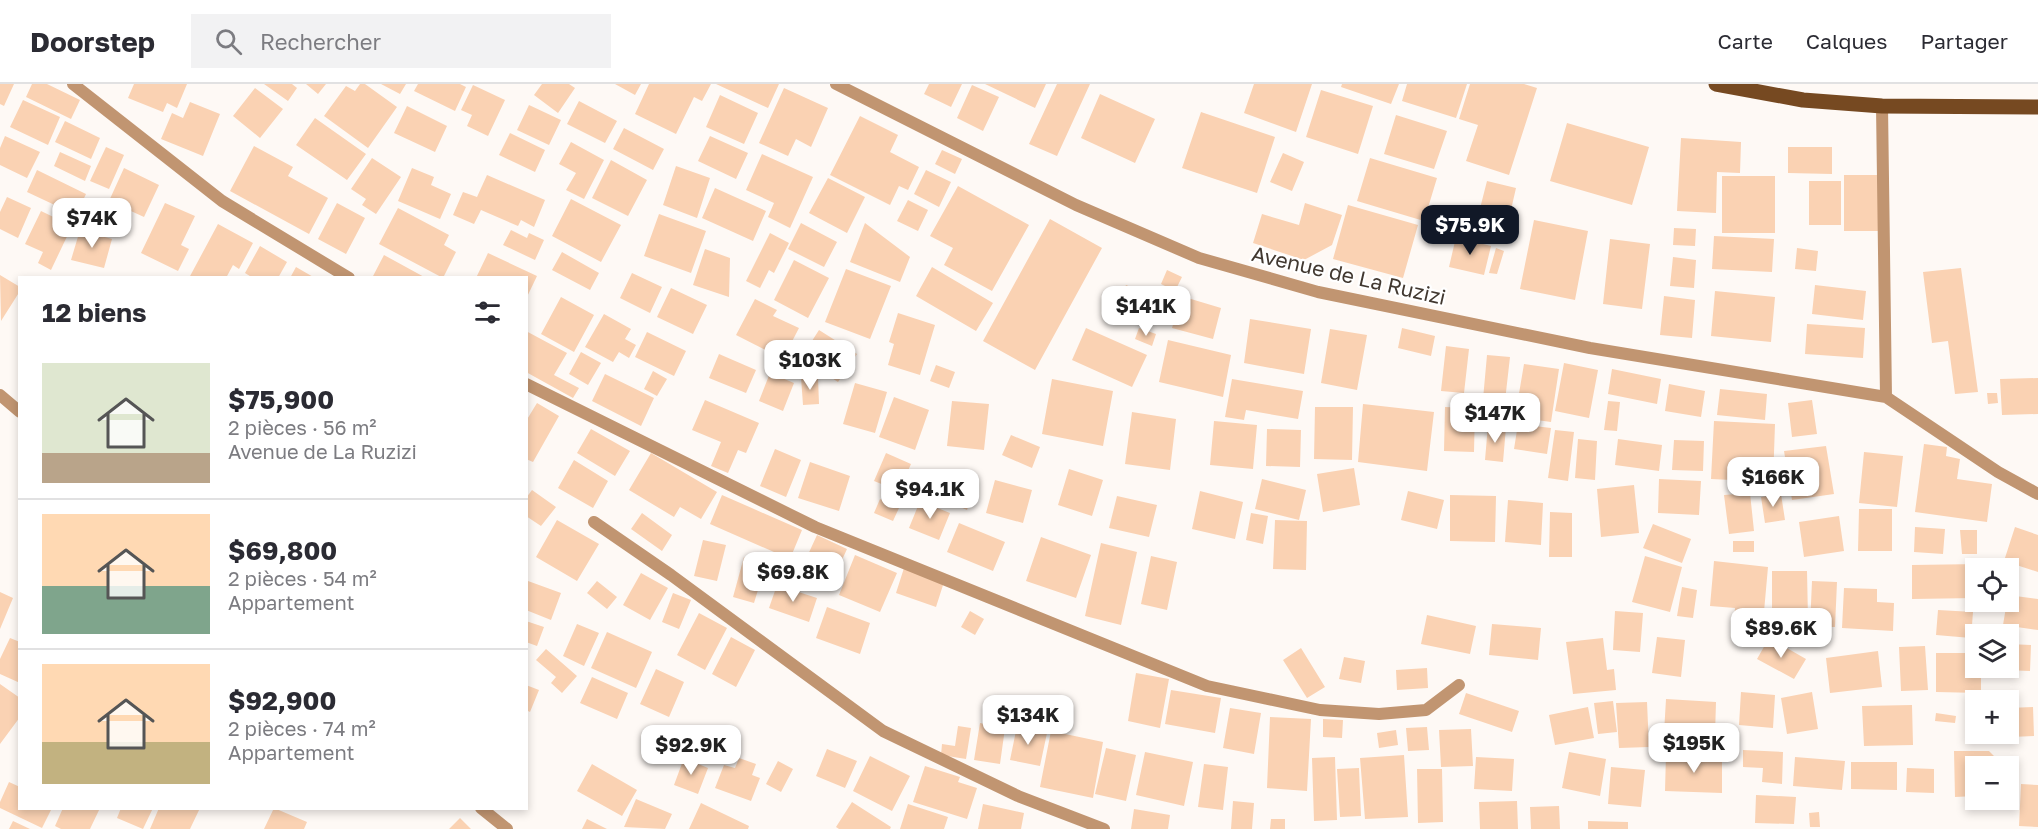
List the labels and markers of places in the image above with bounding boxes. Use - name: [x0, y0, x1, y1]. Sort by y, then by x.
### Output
- pin: $74K: [56, 198, 128, 249]
- pin: $75.9K: [1421, 205, 1519, 256]
- pin: $141K: [1104, 286, 1188, 337]
- pin: $103K: [768, 340, 852, 391]
- pin: $147K: [1453, 393, 1537, 444]
- pin: $166K: [1731, 457, 1815, 508]
- pin: $94.1K: [881, 469, 979, 520]
- pin: $69.8K: [744, 552, 842, 603]
- pin: $89.6K: [1732, 608, 1830, 659]
- pin: $134K: [986, 695, 1070, 746]
- pin: $195K: [1652, 723, 1736, 774]
- pin: $92.9K: [642, 725, 740, 776]

